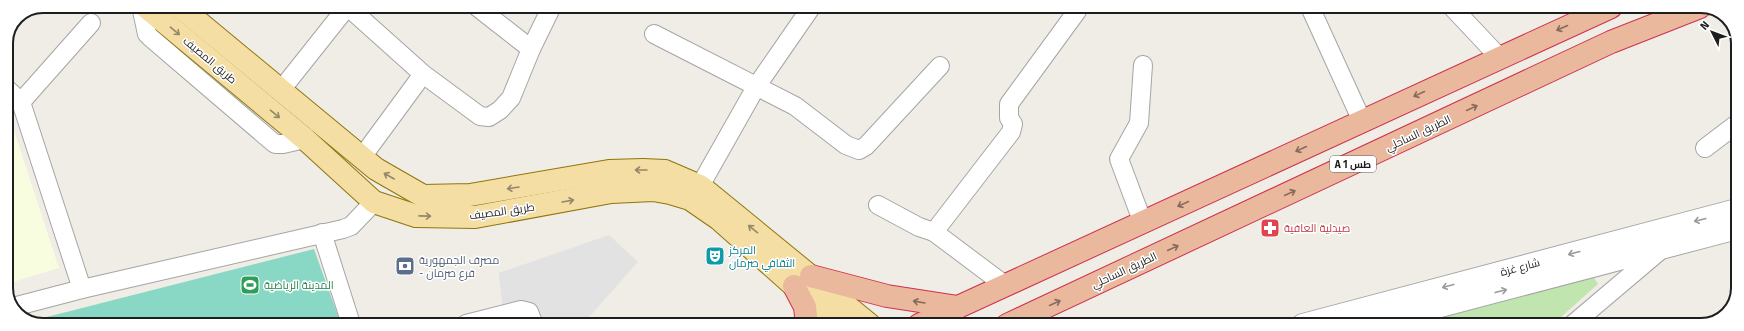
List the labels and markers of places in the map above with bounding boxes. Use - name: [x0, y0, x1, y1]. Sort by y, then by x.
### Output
- pharmacy icon: صيدلية العافية: [1259, 217, 1281, 239]
- place label: صيدلية العافية: [1284, 222, 1350, 235]
- place label: المركز الثقافي صرمان: [728, 244, 795, 272]
- theatre icon: المركز الثقافي صرمان: [704, 245, 726, 267]
- place label: مصرف الجمهورية - فرع صرمان: [419, 254, 499, 281]
- bank icon: مصرف الجمهورية - فرع صرمان: [394, 255, 416, 277]
- sports icon: المدينة الرياضية: [239, 274, 261, 296]
- place label: المدينة الرياضية: [264, 279, 334, 292]

